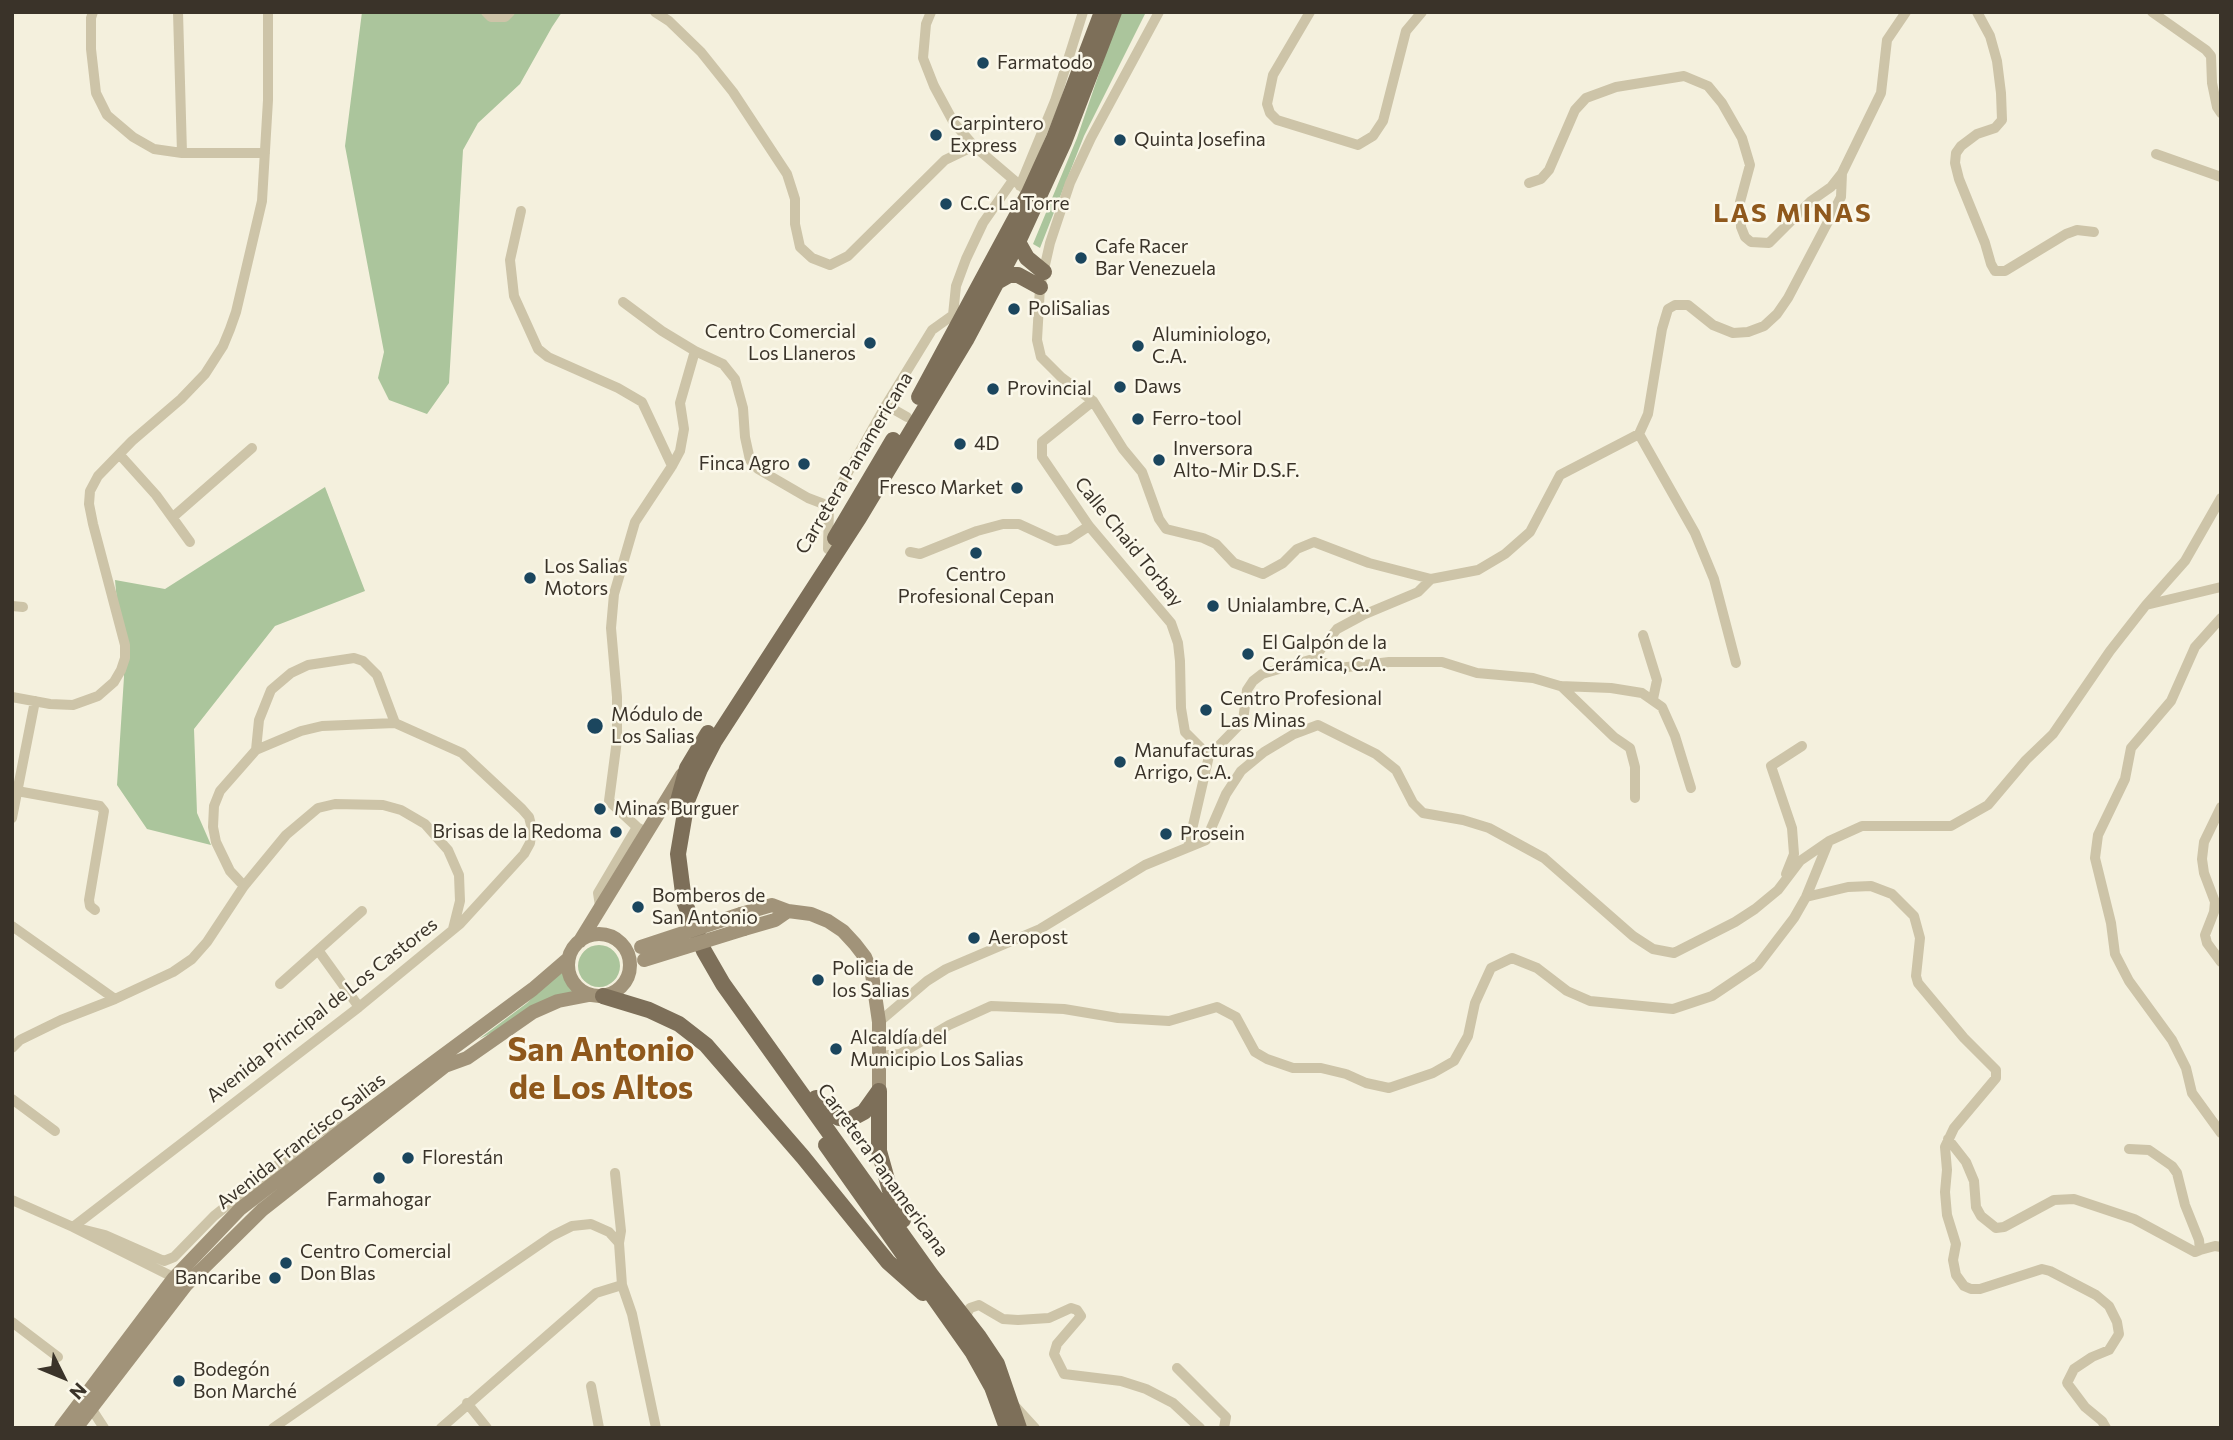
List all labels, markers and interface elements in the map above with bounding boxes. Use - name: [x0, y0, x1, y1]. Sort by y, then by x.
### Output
- place label: Farmatodo: [997, 52, 1093, 74]
- marker: Farmatodo: [975, 55, 991, 71]
- place label: Carpintero Express: [950, 113, 1044, 157]
- marker: Carpintero Express: [928, 127, 944, 143]
- place label: Quinta Josefina: [1134, 129, 1266, 151]
- marker: Quinta Josefina: [1112, 132, 1128, 148]
- place label: C.C. La Torre: [960, 193, 1070, 215]
- marker: C.C. La Torre: [938, 196, 954, 212]
- district label: LAS MINAS: [1714, 197, 1872, 229]
- place label: Cafe Racer Bar Venezuela: [1095, 236, 1216, 280]
- marker: Cafe Racer Bar Venezuela: [1073, 250, 1089, 266]
- place label: PoliSalias: [1028, 298, 1110, 320]
- marker: PoliSalias: [1006, 301, 1022, 317]
- place label: Centro Comercial Los Llaneros: [705, 321, 856, 365]
- place label: Aluminiologo, C.A.: [1152, 324, 1271, 368]
- marker: Centro Comercial Los Llaneros: [862, 335, 878, 351]
- marker: Aluminiologo, C.A.: [1130, 338, 1146, 354]
- street label: Carretera Panamericana: [791, 368, 917, 558]
- place label: Daws: [1134, 376, 1182, 398]
- place label: Provincial: [1007, 378, 1092, 400]
- marker: Daws: [1112, 379, 1128, 395]
- marker: Provincial: [985, 381, 1001, 397]
- place label: Ferro-tool: [1152, 408, 1242, 430]
- marker: Ferro-tool: [1130, 411, 1146, 427]
- place label: 4D: [974, 433, 999, 455]
- marker: 4D: [952, 436, 968, 452]
- place label: Inversora Alto-Mir D.S.F.: [1173, 438, 1300, 482]
- marker: Inversora Alto-Mir D.S.F.: [1151, 452, 1167, 468]
- place label: Finca Agro: [699, 453, 790, 475]
- marker: Finca Agro: [796, 456, 812, 472]
- street label: Calle Chaid Torbay: [1070, 473, 1188, 611]
- place label: Fresco Market: [879, 477, 1003, 499]
- marker: Fresco Market: [1009, 480, 1025, 496]
- marker: Centro Profesional Cepan: [968, 545, 984, 561]
- place label: Los Salias Motors: [544, 556, 628, 600]
- place label: Centro Profesional Cepan: [898, 564, 1054, 608]
- marker: Los Salias Motors: [522, 570, 538, 586]
- place label: Unialambre, C.A.: [1227, 595, 1369, 617]
- marker: Unialambre, C.A.: [1205, 598, 1221, 614]
- place label: El Galpón de la Cerámica, C.A.: [1262, 632, 1387, 676]
- marker: El Galpón de la Cerámica, C.A.: [1240, 646, 1256, 662]
- place label: Centro Profesional Las Minas: [1220, 688, 1382, 732]
- marker: Centro Profesional Las Minas: [1198, 702, 1214, 718]
- place label: Módulo de Los Salias: [611, 704, 703, 748]
- marker: Módulo de Los Salias: [585, 716, 605, 736]
- place label: Manufacturas Arrigo, C.A.: [1134, 740, 1254, 784]
- marker: Manufacturas Arrigo, C.A.: [1112, 754, 1128, 770]
- place label: Minas Burguer: [614, 798, 739, 820]
- marker: Minas Burguer: [592, 801, 608, 817]
- place label: Brisas de la Redoma: [432, 821, 602, 843]
- place label: Prosein: [1180, 823, 1245, 845]
- marker: Brisas de la Redoma: [608, 824, 624, 840]
- marker: Prosein: [1158, 826, 1174, 842]
- place label: Bomberos de San Antonio: [652, 885, 765, 929]
- marker: Bomberos de San Antonio: [630, 899, 646, 915]
- street label: Avenida Principal de Los Castores: [202, 913, 442, 1107]
- place label: Aeropost: [988, 927, 1068, 949]
- marker: Aeropost: [966, 930, 982, 946]
- place label: Policia de los Salias: [832, 958, 914, 1002]
- marker: Policia de los Salias: [810, 972, 826, 988]
- place label: Alcaldía del Municipio Los Salias: [850, 1027, 1024, 1071]
- district label: San Antonio de Los Altos: [508, 1030, 694, 1108]
- marker: Alcaldía del Municipio Los Salias: [828, 1041, 844, 1057]
- street label: Avenida Francisco Salias: [212, 1068, 390, 1214]
- street label: Carretera Panamericana: [813, 1079, 953, 1261]
- place label: Florestán: [422, 1147, 503, 1169]
- marker: Florestán: [400, 1150, 416, 1166]
- marker: Farmahogar: [371, 1170, 387, 1186]
- place label: Farmahogar: [327, 1189, 431, 1211]
- place label: Centro Comercial Don Blas: [300, 1241, 451, 1285]
- marker: Centro Comercial Don Blas: [278, 1255, 294, 1271]
- place label: Bancaribe: [175, 1267, 261, 1289]
- marker: Bancaribe: [267, 1270, 283, 1286]
- north arrow: [28, 1342, 98, 1412]
- place label: Bodegón Bon Marché: [193, 1359, 297, 1403]
- marker: Bodegón Bon Marché: [171, 1373, 187, 1389]
- text: N: [65, 1379, 92, 1405]

